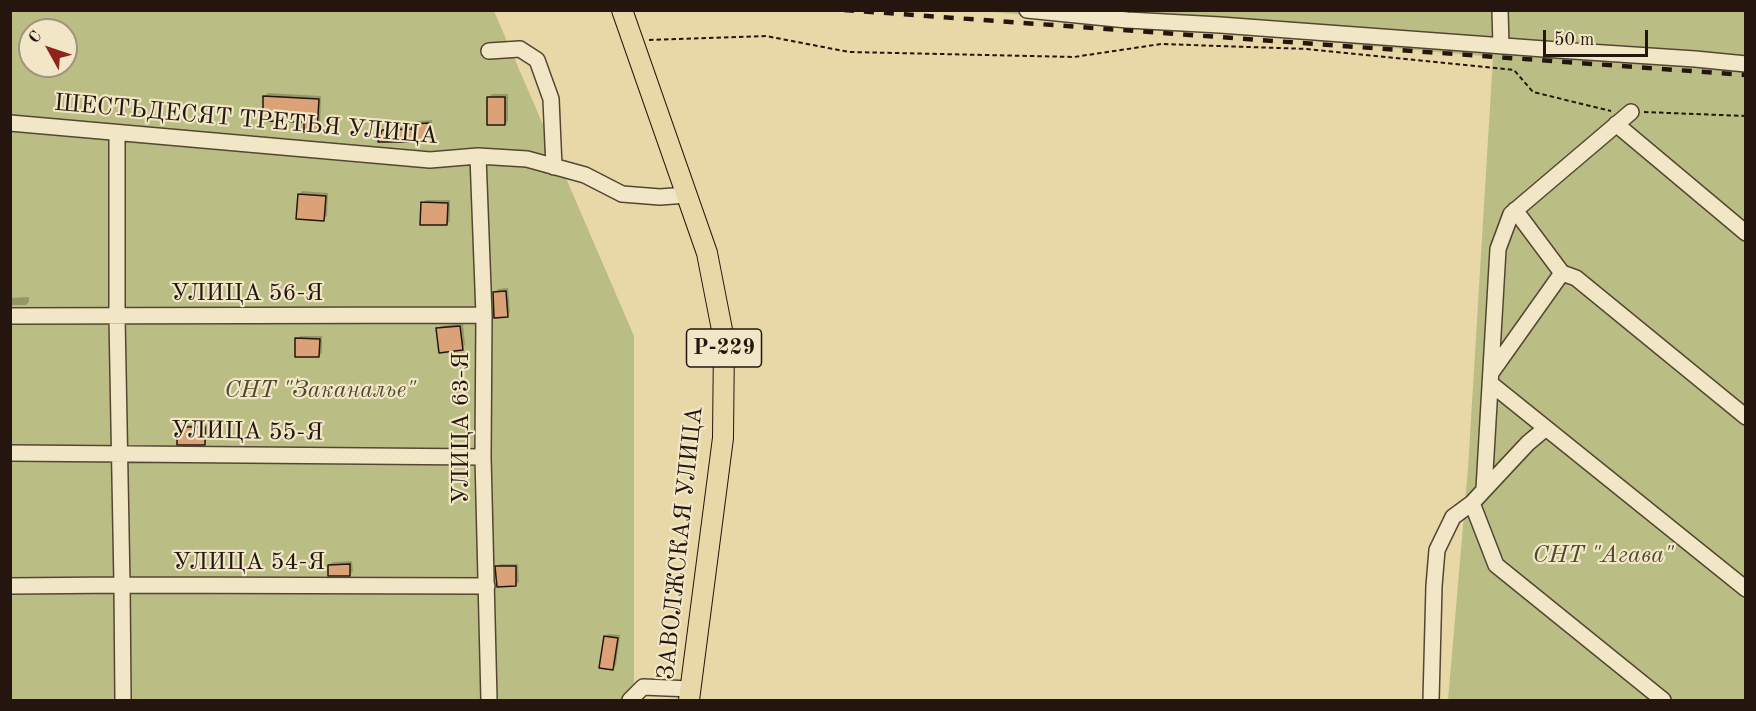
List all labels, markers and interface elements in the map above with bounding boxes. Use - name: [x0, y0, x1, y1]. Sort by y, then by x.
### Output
- north arrow: [18, 18, 78, 78]
- scale bar: [1546, 18, 1651, 56]
- text: С: [26, 29, 45, 47]
- text: 50 m: [1554, 31, 1594, 49]
- street label: ШЕСТЬДЕСЯТ ТРЕТЬЯ УЛИЦА: [53, 89, 439, 151]
- street label: УЛИЦА 56-Я: [171, 280, 323, 308]
- road number: Р-229: [686, 329, 762, 367]
- street label: УЛИЦА 63-Я: [448, 352, 476, 504]
- park label: СНТ "Заканалье": [224, 377, 416, 405]
- street label: ЗАВОЛЖСКАЯ УЛИЦА: [652, 405, 710, 681]
- street label: УЛИЦА 55-Я: [170, 416, 324, 448]
- park label: СНТ "Агава": [1533, 542, 1673, 570]
- street label: УЛИЦА 54-Я: [173, 549, 325, 577]

